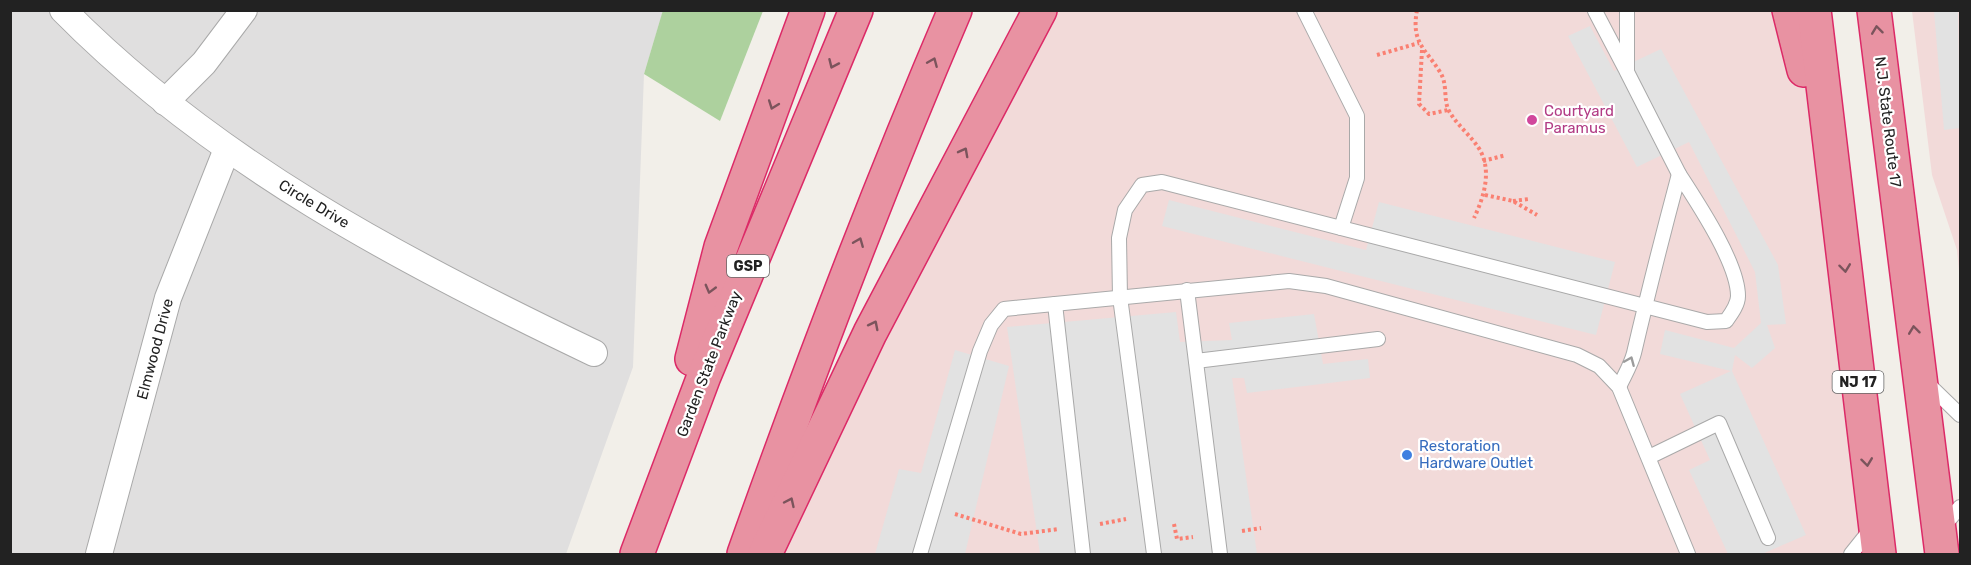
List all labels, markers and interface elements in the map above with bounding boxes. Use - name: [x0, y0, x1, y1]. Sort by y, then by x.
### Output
- one-way arrow: [1871, 26, 1883, 35]
- street label: N.J. State Route 17: [1871, 56, 1905, 189]
- one-way arrow: [926, 57, 938, 68]
- one-way arrow: [828, 58, 840, 69]
- one-way arrow: [768, 99, 781, 110]
- place label: Courtyard Paramus: [1544, 102, 1614, 137]
- marker: Courtyard Paramus: [1525, 113, 1539, 127]
- one-way arrow: [956, 147, 968, 158]
- street label: Circle Drive: [275, 176, 353, 232]
- one-way arrow: [852, 238, 864, 249]
- road number: GSP: [727, 255, 769, 277]
- one-way arrow: [1838, 264, 1851, 273]
- one-way arrow: [705, 283, 717, 294]
- street label: Garden State Parkway: [673, 288, 745, 440]
- street label: Elmwood Drive: [133, 297, 177, 401]
- one-way arrow: [867, 321, 878, 332]
- one-way arrow: [1908, 325, 1921, 334]
- one-way arrow: [1623, 356, 1635, 367]
- road number: NJ 17: [1832, 371, 1884, 393]
- place label: Restoration Hardware Outlet: [1419, 437, 1533, 472]
- marker: Restoration Hardware Outlet: [1400, 448, 1414, 462]
- one-way arrow: [1861, 457, 1873, 466]
- one-way arrow: [783, 497, 795, 508]

